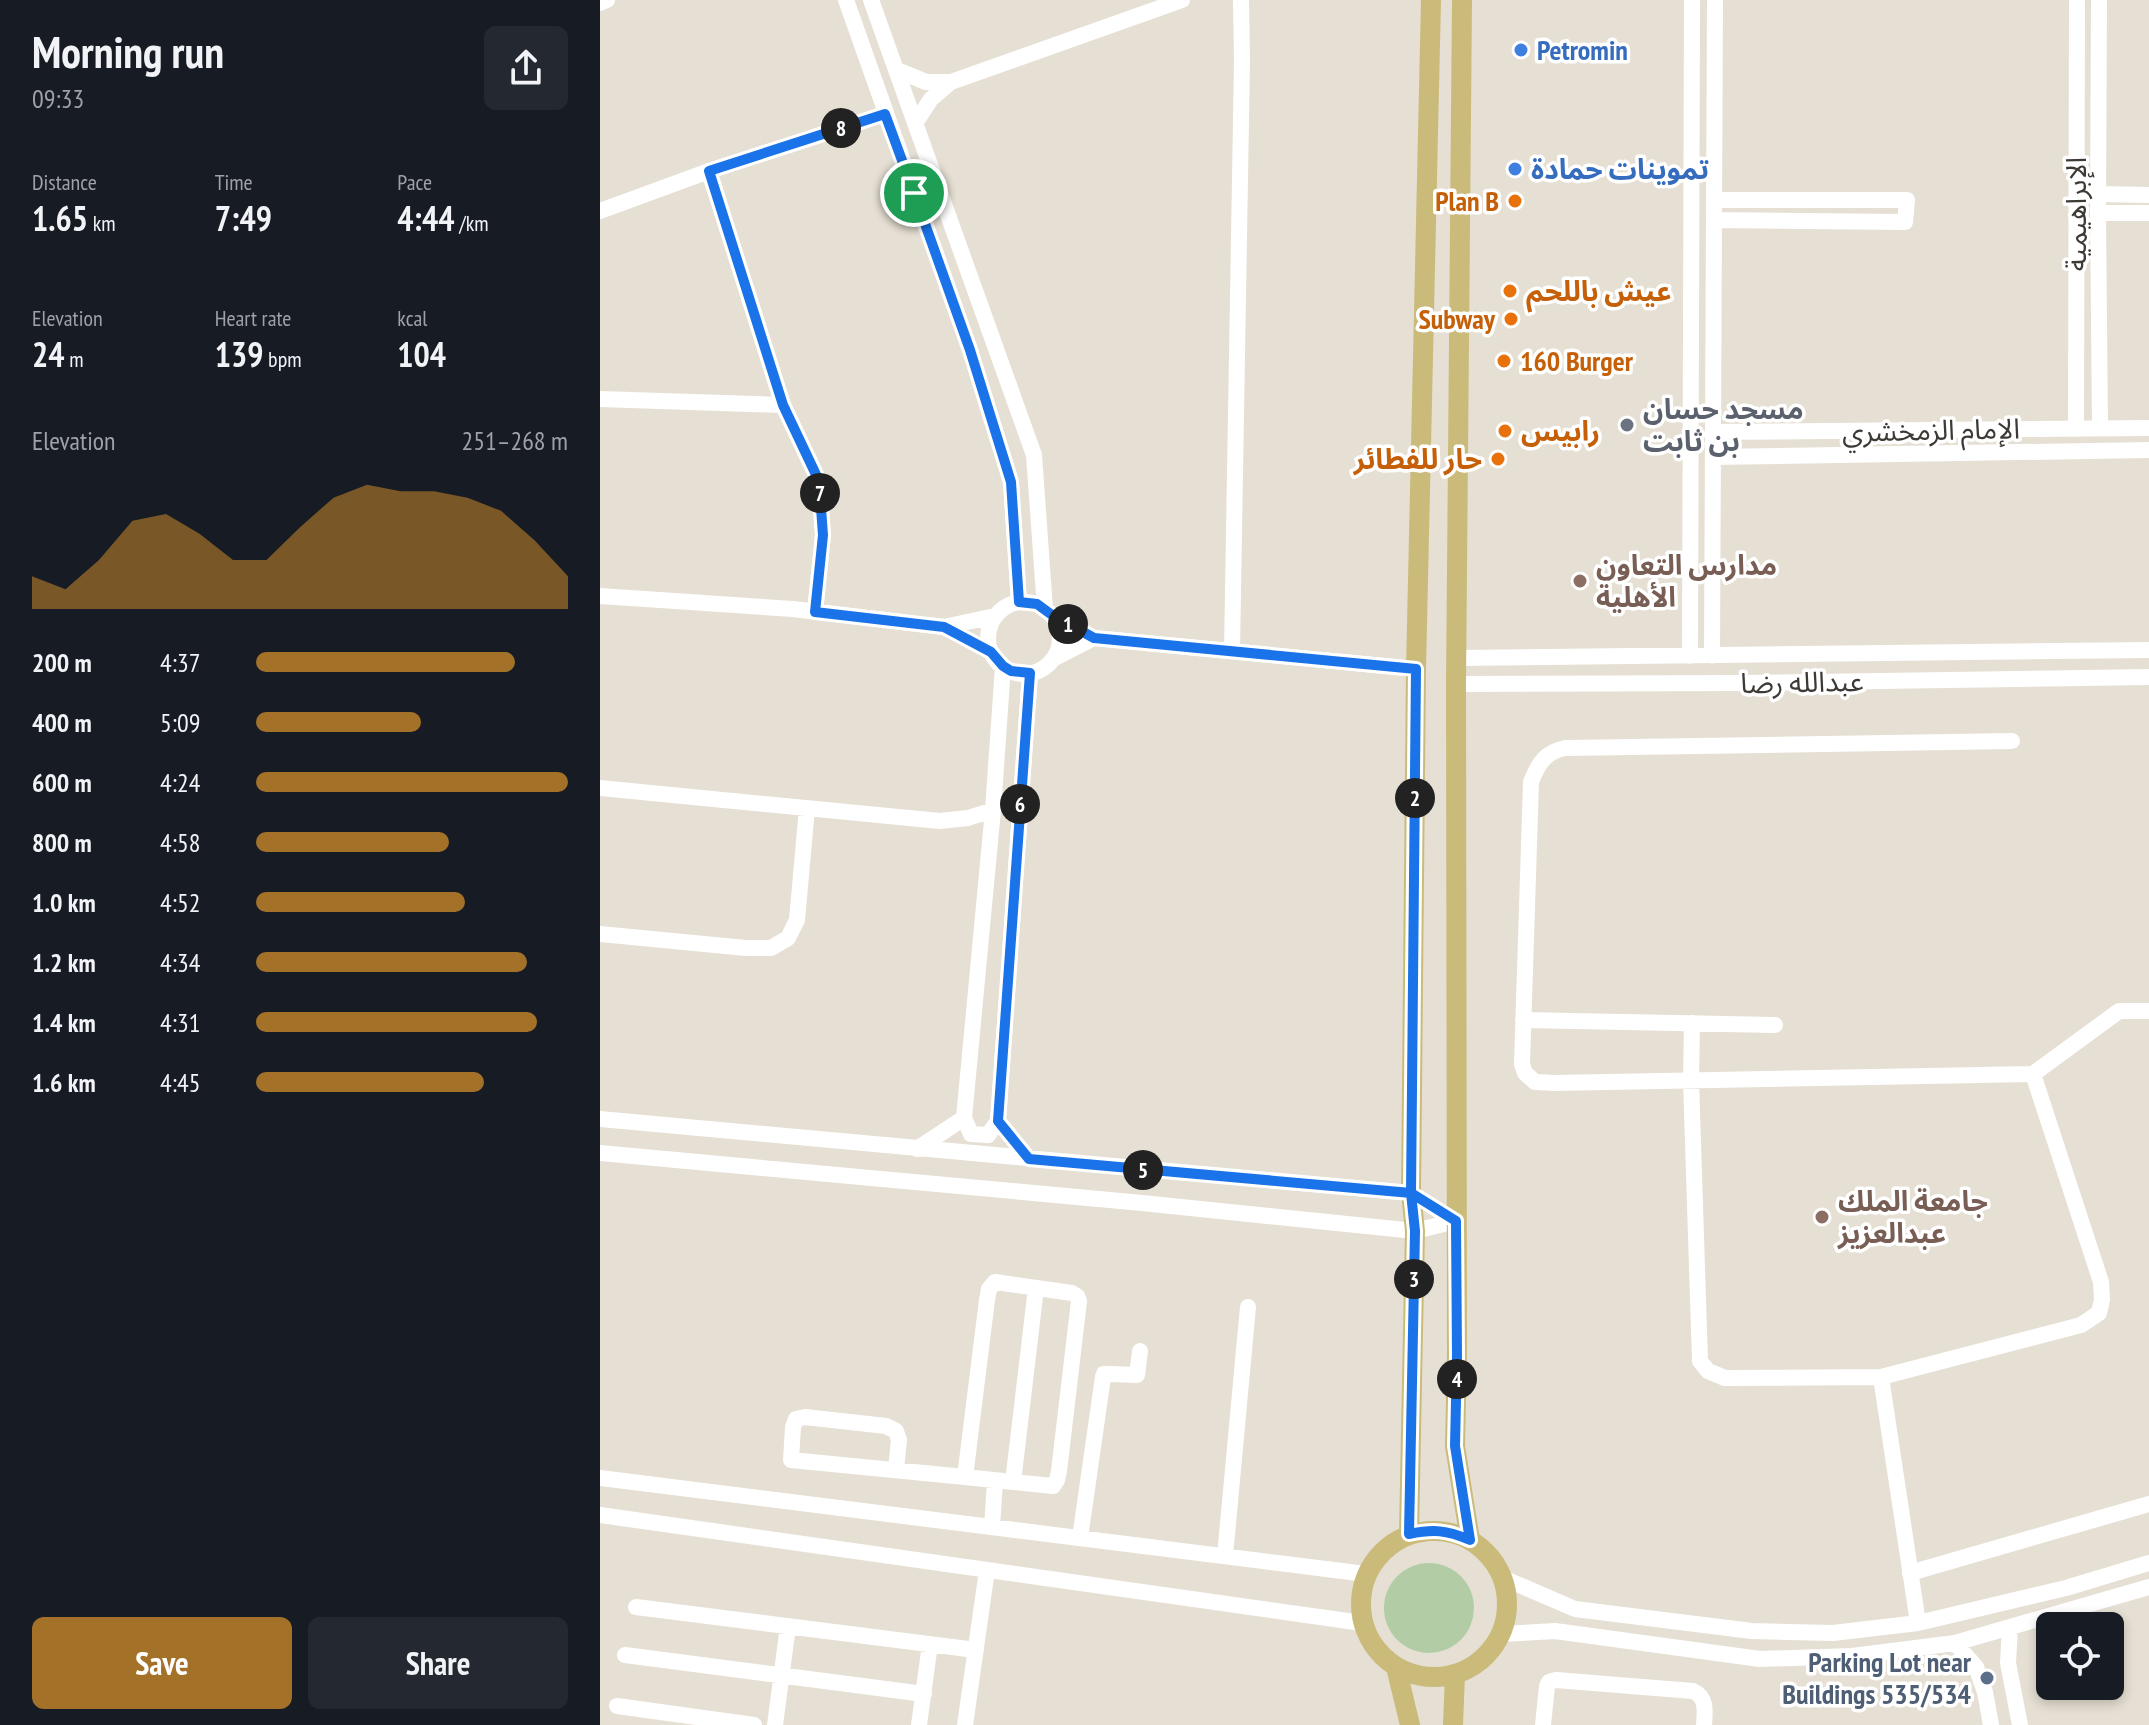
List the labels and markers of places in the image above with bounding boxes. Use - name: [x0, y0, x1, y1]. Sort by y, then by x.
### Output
- place label: Petromin: [1537, 31, 1628, 68]
- marker: Petromin: [1512, 41, 1530, 59]
- pin: 8: [821, 108, 861, 148]
- place label: تموينات حمادة: [1531, 150, 1709, 187]
- pin: [880, 159, 948, 227]
- marker: تموينات حمادة: [1506, 160, 1524, 178]
- place label: Plan B: [1435, 182, 1499, 219]
- marker: Plan B: [1506, 192, 1524, 210]
- place label: عيش باللحم: [1526, 272, 1672, 313]
- marker: عيش باللحم: [1501, 282, 1519, 300]
- place label: Subway: [1419, 300, 1496, 337]
- marker: Subway: [1502, 310, 1520, 328]
- place label: 160 Burger: [1520, 342, 1634, 379]
- marker: 160 Burger: [1495, 352, 1513, 370]
- place label: مسجد حسان بن ثابت: [1643, 390, 1804, 459]
- place label: رابيس: [1521, 412, 1600, 449]
- marker: مسجد حسان بن ثابت: [1618, 416, 1636, 434]
- marker: رابيس: [1496, 422, 1514, 440]
- place label: حار للفطائر: [1353, 440, 1482, 477]
- marker: حار للفطائر: [1489, 450, 1507, 468]
- pin: 7: [800, 473, 840, 513]
- place label: مدارس التعاون الأهلية: [1596, 546, 1777, 615]
- marker: مدارس التعاون الأهلية: [1571, 572, 1589, 590]
- pin: 1: [1048, 604, 1088, 644]
- pin: 2: [1395, 778, 1435, 818]
- pin: 6: [1000, 784, 1040, 824]
- pin: 5: [1123, 1150, 1163, 1190]
- place label: جامعة الملك عبدالعزيز: [1837, 1182, 1988, 1251]
- marker: جامعة الملك عبدالعزيز: [1813, 1208, 1831, 1226]
- pin: 3: [1394, 1259, 1434, 1299]
- pin: 4: [1437, 1359, 1477, 1399]
- place label: Parking Lot near Buildings 535/534: [1782, 1643, 1972, 1712]
- marker: Parking Lot near Buildings 535/534: [1978, 1669, 1996, 1687]

